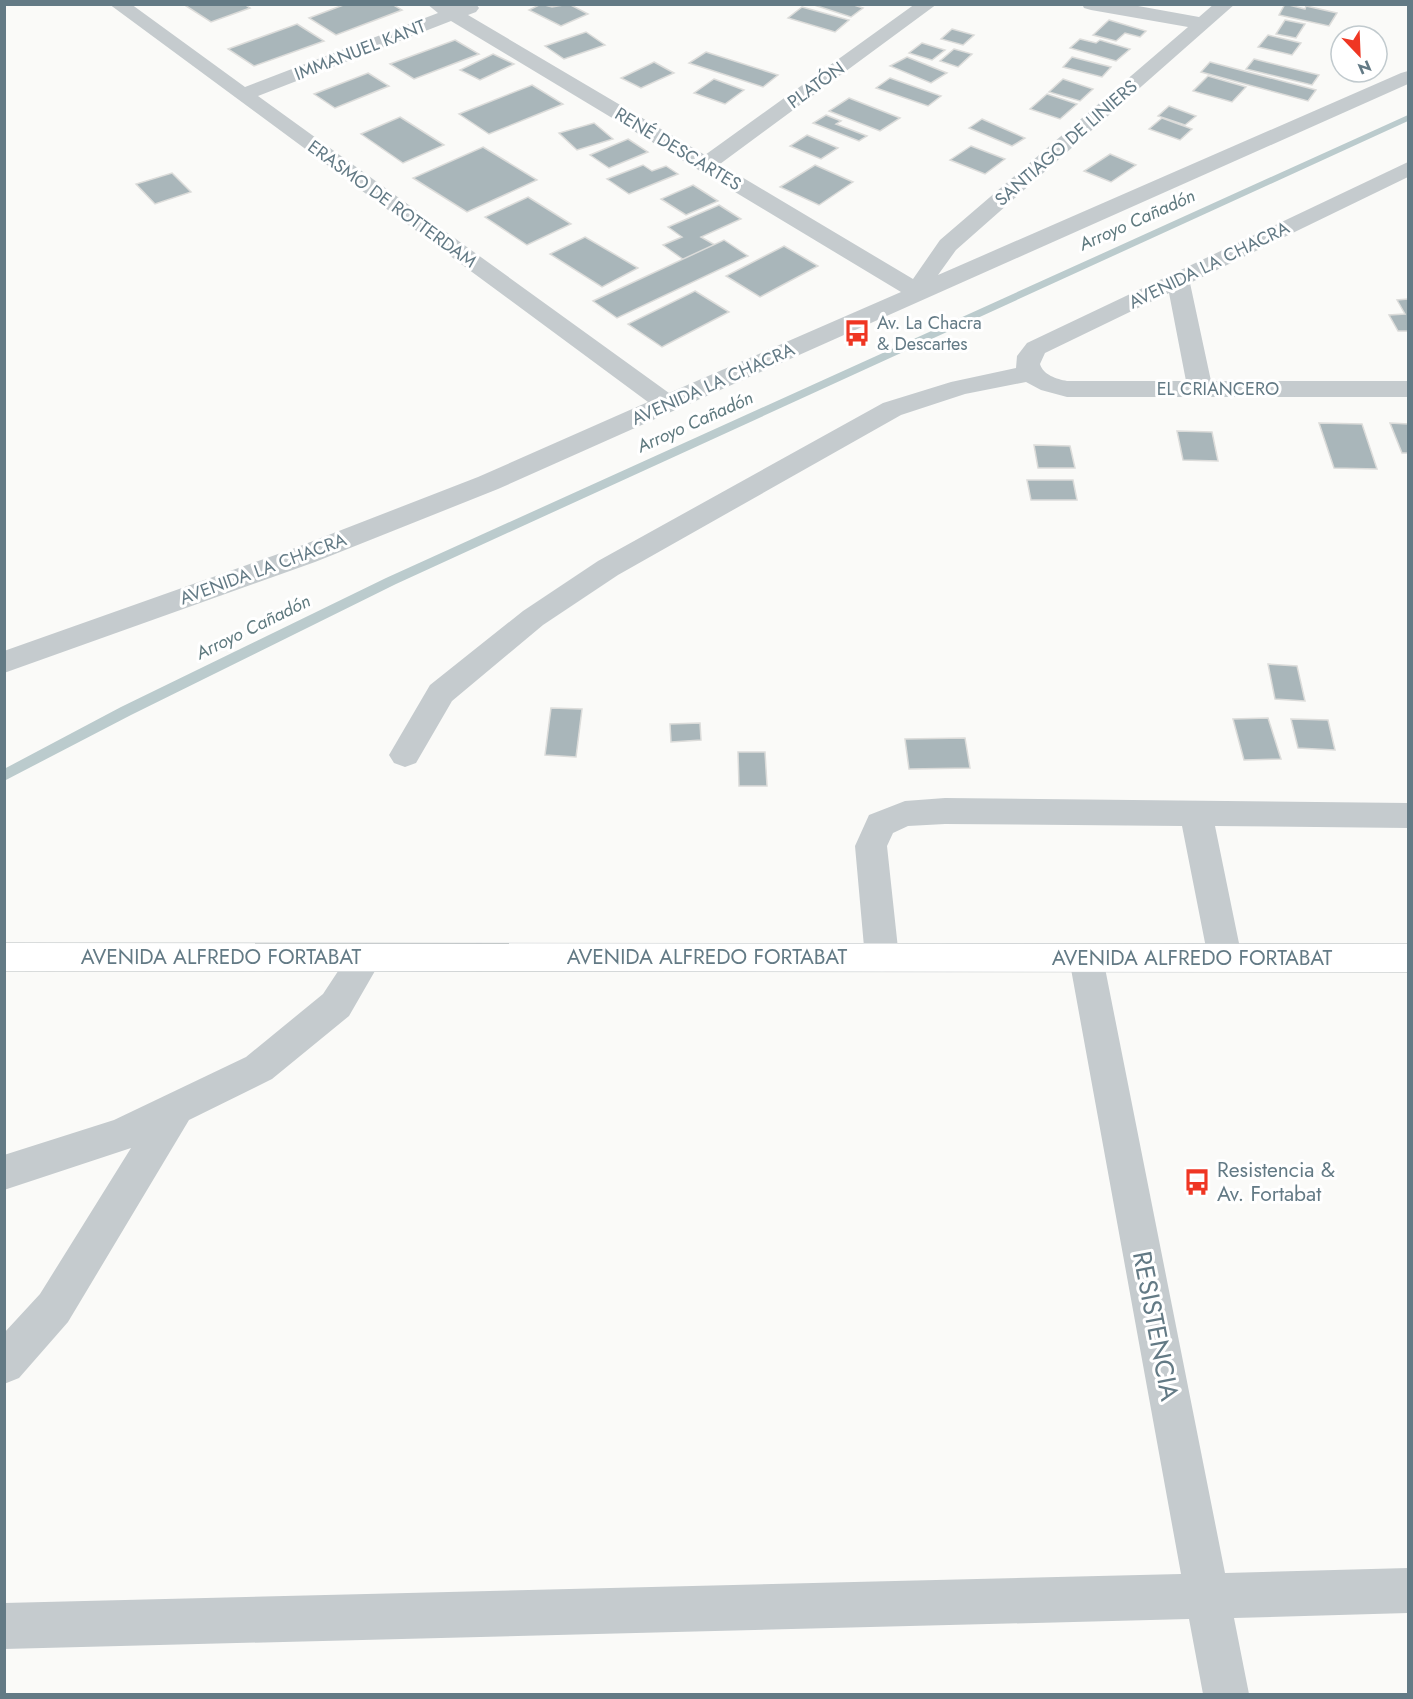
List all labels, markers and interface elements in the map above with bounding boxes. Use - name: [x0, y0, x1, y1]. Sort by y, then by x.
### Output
- street label: IMMANUEL KANT: [291, 13, 430, 87]
- north arrow: [1329, 24, 1389, 84]
- text: N: [1354, 54, 1375, 80]
- street label: PLATÓN: [782, 55, 850, 115]
- street label: SANTIAGO DE LINIERS: [989, 74, 1143, 212]
- street label: RENÉ DESCARTES: [610, 101, 746, 197]
- street label: ERASMO DE ROTTERDAM: [302, 134, 482, 274]
- water label: Arroyo Cañadón: [1074, 183, 1199, 258]
- street label: AVENIDA LA CHACRA: [1124, 215, 1294, 315]
- place label: Av. La Chacra & Descartes: [877, 310, 982, 357]
- bus stop icon: Av. La Chacra & Descartes: [842, 318, 872, 348]
- street label: AVENIDA LA CHACRA: [627, 336, 799, 432]
- street label: EL CRIANCERO: [1157, 376, 1279, 402]
- water label: Arroyo Cañadón: [632, 385, 757, 460]
- street label: AVENIDA LA CHACRA: [176, 527, 350, 611]
- water label: Arroyo Cañadón: [190, 588, 315, 666]
- street label: AVENIDA ALFREDO FORTABAT: [81, 942, 362, 972]
- street label: AVENIDA ALFREDO FORTABAT: [567, 942, 848, 972]
- street label: AVENIDA ALFREDO FORTABAT: [1052, 943, 1333, 973]
- place label: Resistencia & Av. Fortabat: [1217, 1155, 1335, 1209]
- bus stop icon: Resistencia & Av. Fortabat: [1182, 1167, 1212, 1197]
- street label: RESISTENCIA: [1123, 1248, 1189, 1405]

